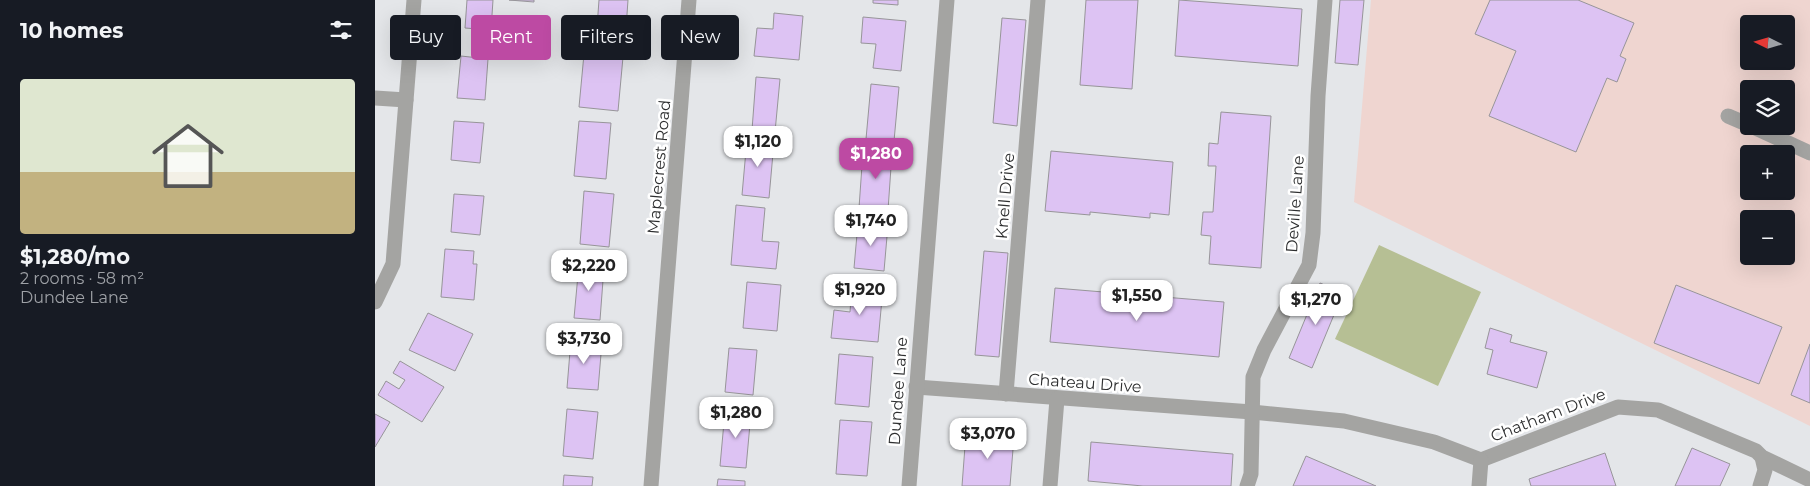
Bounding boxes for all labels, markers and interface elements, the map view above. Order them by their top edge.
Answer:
chip: Buy [390,15,461,60]
chip: Rent [471,15,551,60]
chip: Filters [561,15,651,60]
chip: New [661,15,739,60]
north arrow [1740,15,1795,70]
map controls [1740,15,1795,265]
icon: filters [327,16,355,44]
text: 10 homes [20,18,123,43]
button: layers [1740,80,1795,135]
street label: Maplecrest Road [644,99,674,235]
icon: home [143,111,233,201]
pin: $1,120 [717,126,799,168]
text: $1,120 [735,132,781,151]
pin: $1,280 [835,138,917,180]
text: $1,280 [850,144,902,163]
button: + [1740,145,1795,200]
street label: Knell Drive [992,152,1018,240]
street label: Deville Lane [1282,155,1308,253]
pin: $1,740 [830,204,912,247]
button: − [1740,210,1795,265]
text: $1,740 [845,211,897,230]
text: $1,280/mo [20,244,130,269]
pin: $2,220 [548,250,630,292]
text: $2,220 [562,256,616,275]
text: 2 rooms · 58 m² [20,269,144,288]
pin: $1,920 [819,274,901,316]
text: $1,920 [835,280,885,299]
pin: $1,550 [1096,280,1178,322]
pin: $1,270 [1275,284,1357,326]
text: $1,550 [1112,286,1162,305]
text: Dundee Lane [20,288,129,307]
text: $1,270 [1291,290,1341,309]
pin: $3,730 [543,322,625,365]
text: $3,730 [557,329,611,348]
street label: Dundee Lane [885,336,911,446]
street label: Chateau Drive [1028,370,1142,396]
street label: Chatham Drive [1488,384,1608,446]
pin: $1,280 [695,396,777,439]
text: $1,280 [710,403,762,422]
pin: $3,070 [947,418,1029,460]
text: $3,070 [961,424,1015,443]

